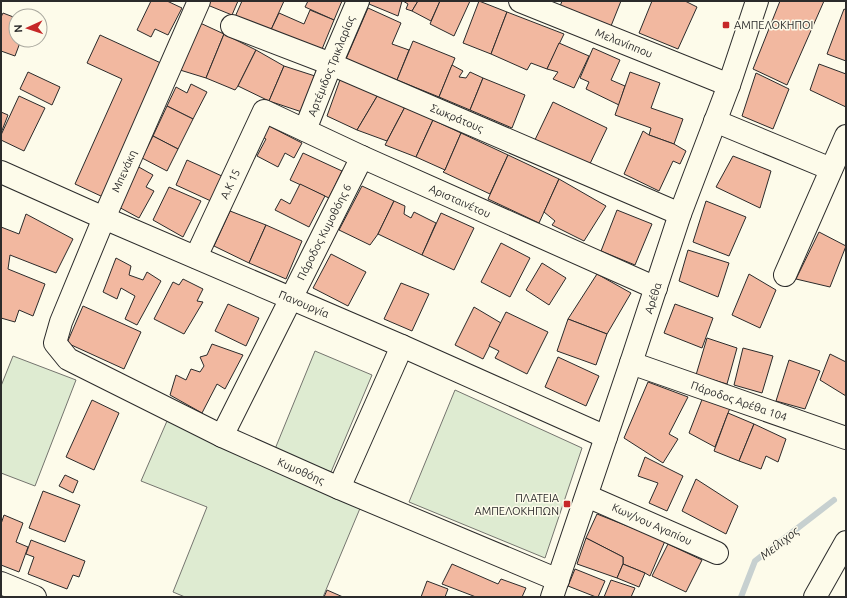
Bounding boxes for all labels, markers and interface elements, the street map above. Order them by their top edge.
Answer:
north arrow [8,8,48,48]
street label: Αρτέμιδος Τρικλαρίας [305,14,358,118]
place label: ΑΜΠΕΛΟΚΗΠΟΙ [734,19,813,31]
marker: ΑΜΠΕΛΟΚΗΠΟΙ [721,20,731,30]
text: N [12,24,24,33]
street label: Μελανίππου [594,26,654,60]
street label: Σωκράτους [428,101,485,135]
street label: Μπενάκη [109,148,139,194]
street label: Α.Κ 15 [218,167,242,201]
street label: Πάροδος Κυμοθόης 6 [295,182,354,282]
street label: Αρισταινέτου [427,182,493,220]
street label: Αρέθα [642,280,664,315]
street label: Πανουργία [277,288,331,320]
street label: Πάροδος Αρέθα 104 [689,379,789,424]
street label: Κυμοθόης [275,455,326,488]
place label: ΠΛΑΤΕΙΑ ΑΜΠΕΛΟΚΗΠΩΝ [475,492,560,517]
marker: ΠΛΑΤΕΙΑ ΑΜΠΕΛΟΚΗΠΩΝ [562,499,572,509]
street label: Κων/νου Αγαπίου [610,501,694,547]
water label: Μείλιχος [757,523,802,563]

